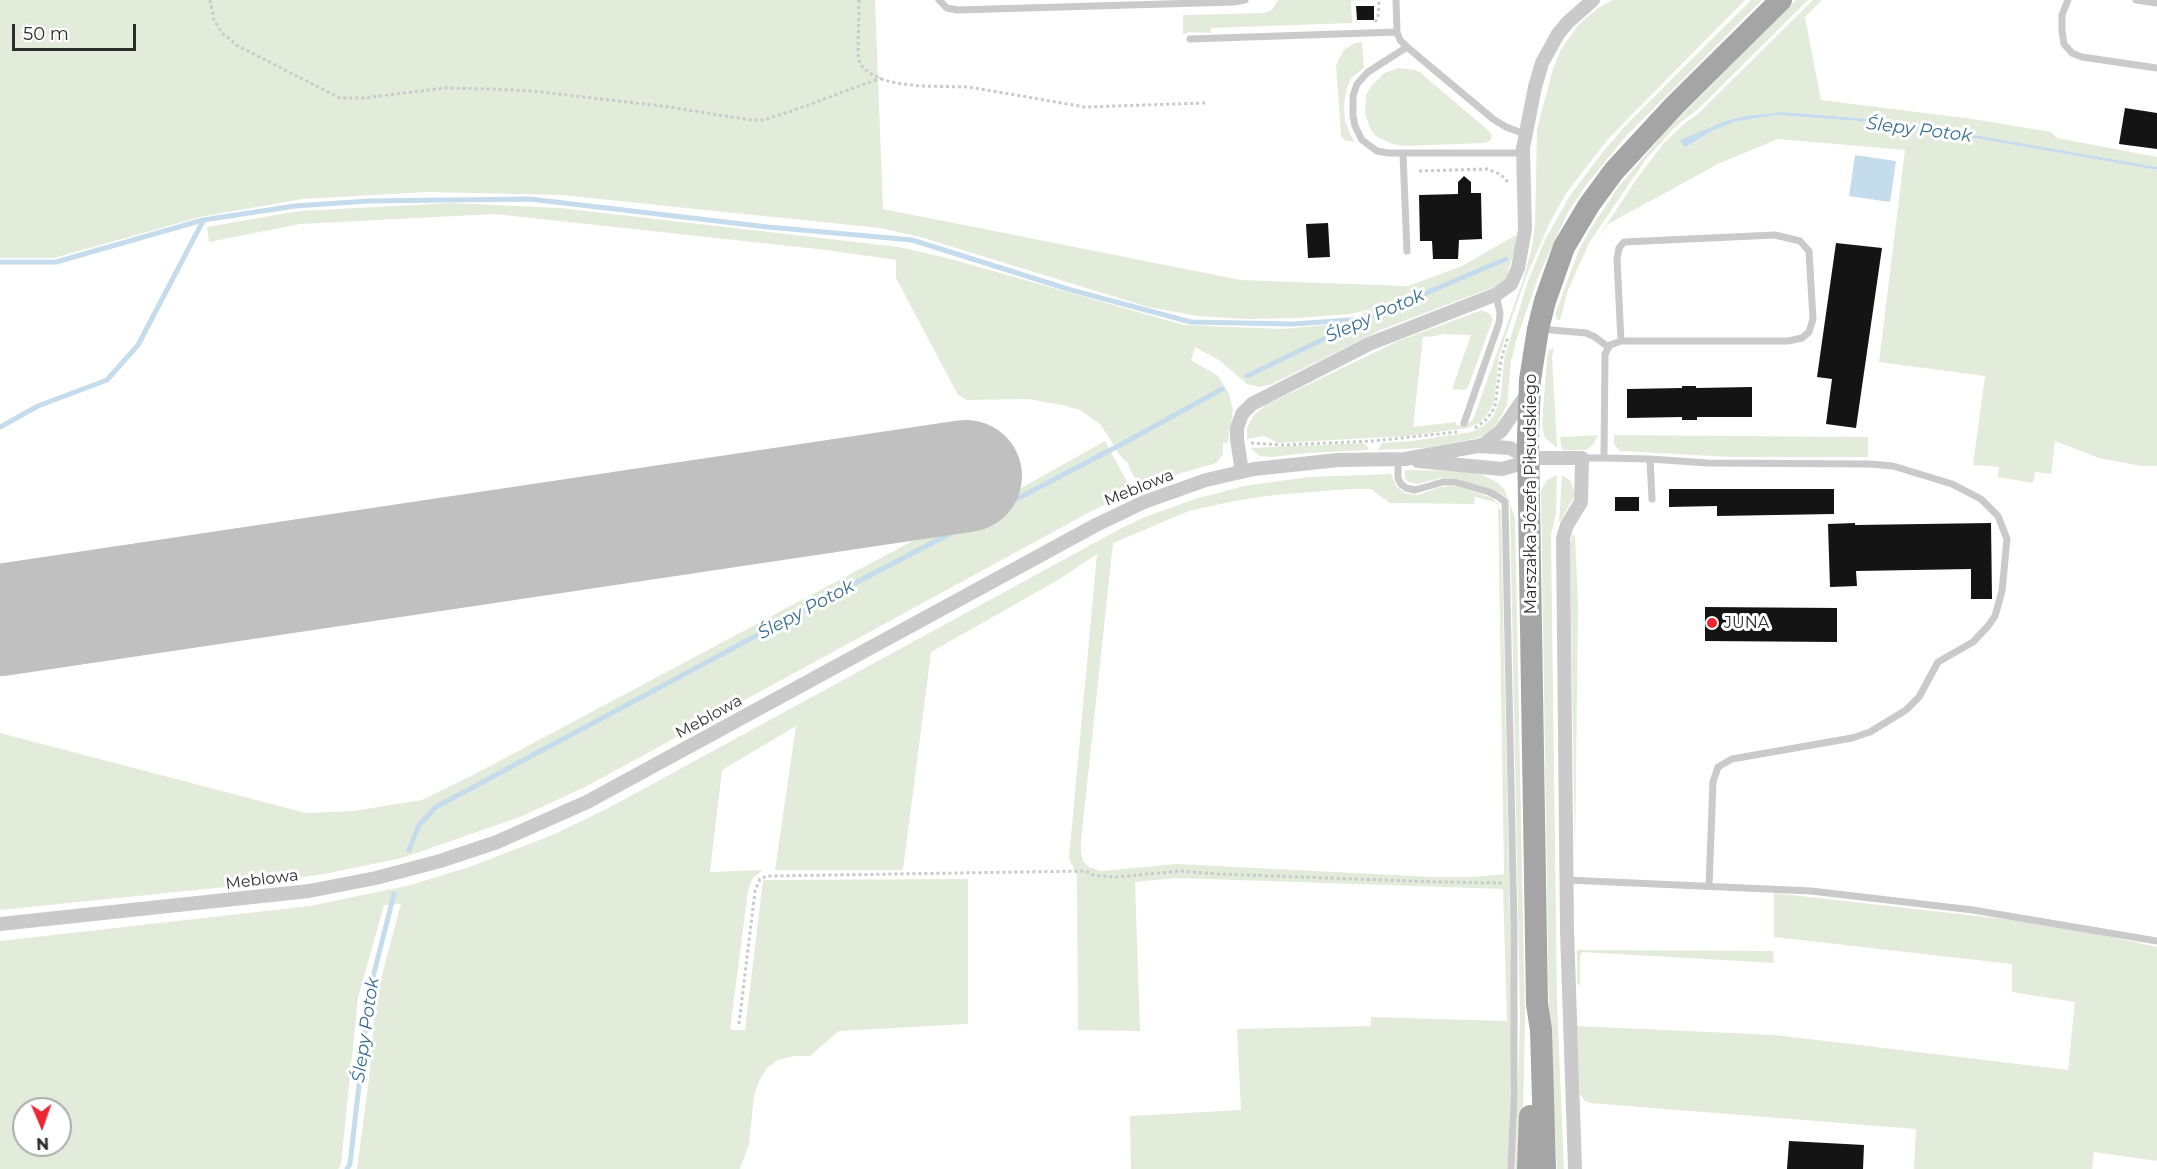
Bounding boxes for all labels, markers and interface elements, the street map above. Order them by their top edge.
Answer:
scale bar [15,12,140,50]
text: 50 m [23,23,69,45]
water label: Ślepy Potok [1865,113,1973,147]
water label: Ślepy Potok [1322,285,1428,347]
street label: Marszałka Józefa Piłsudskiego [1521,374,1541,614]
street label: Meblowa [1102,465,1176,511]
water label: Ślepy Potok [754,576,858,644]
place label: JUNA [1724,613,1769,633]
marker: JUNA [1705,616,1719,630]
street label: Meblowa [672,691,746,743]
street label: Meblowa [225,866,299,894]
water label: Ślepy Potok [348,976,384,1084]
north arrow [12,1097,72,1157]
text: N [36,1134,49,1153]

